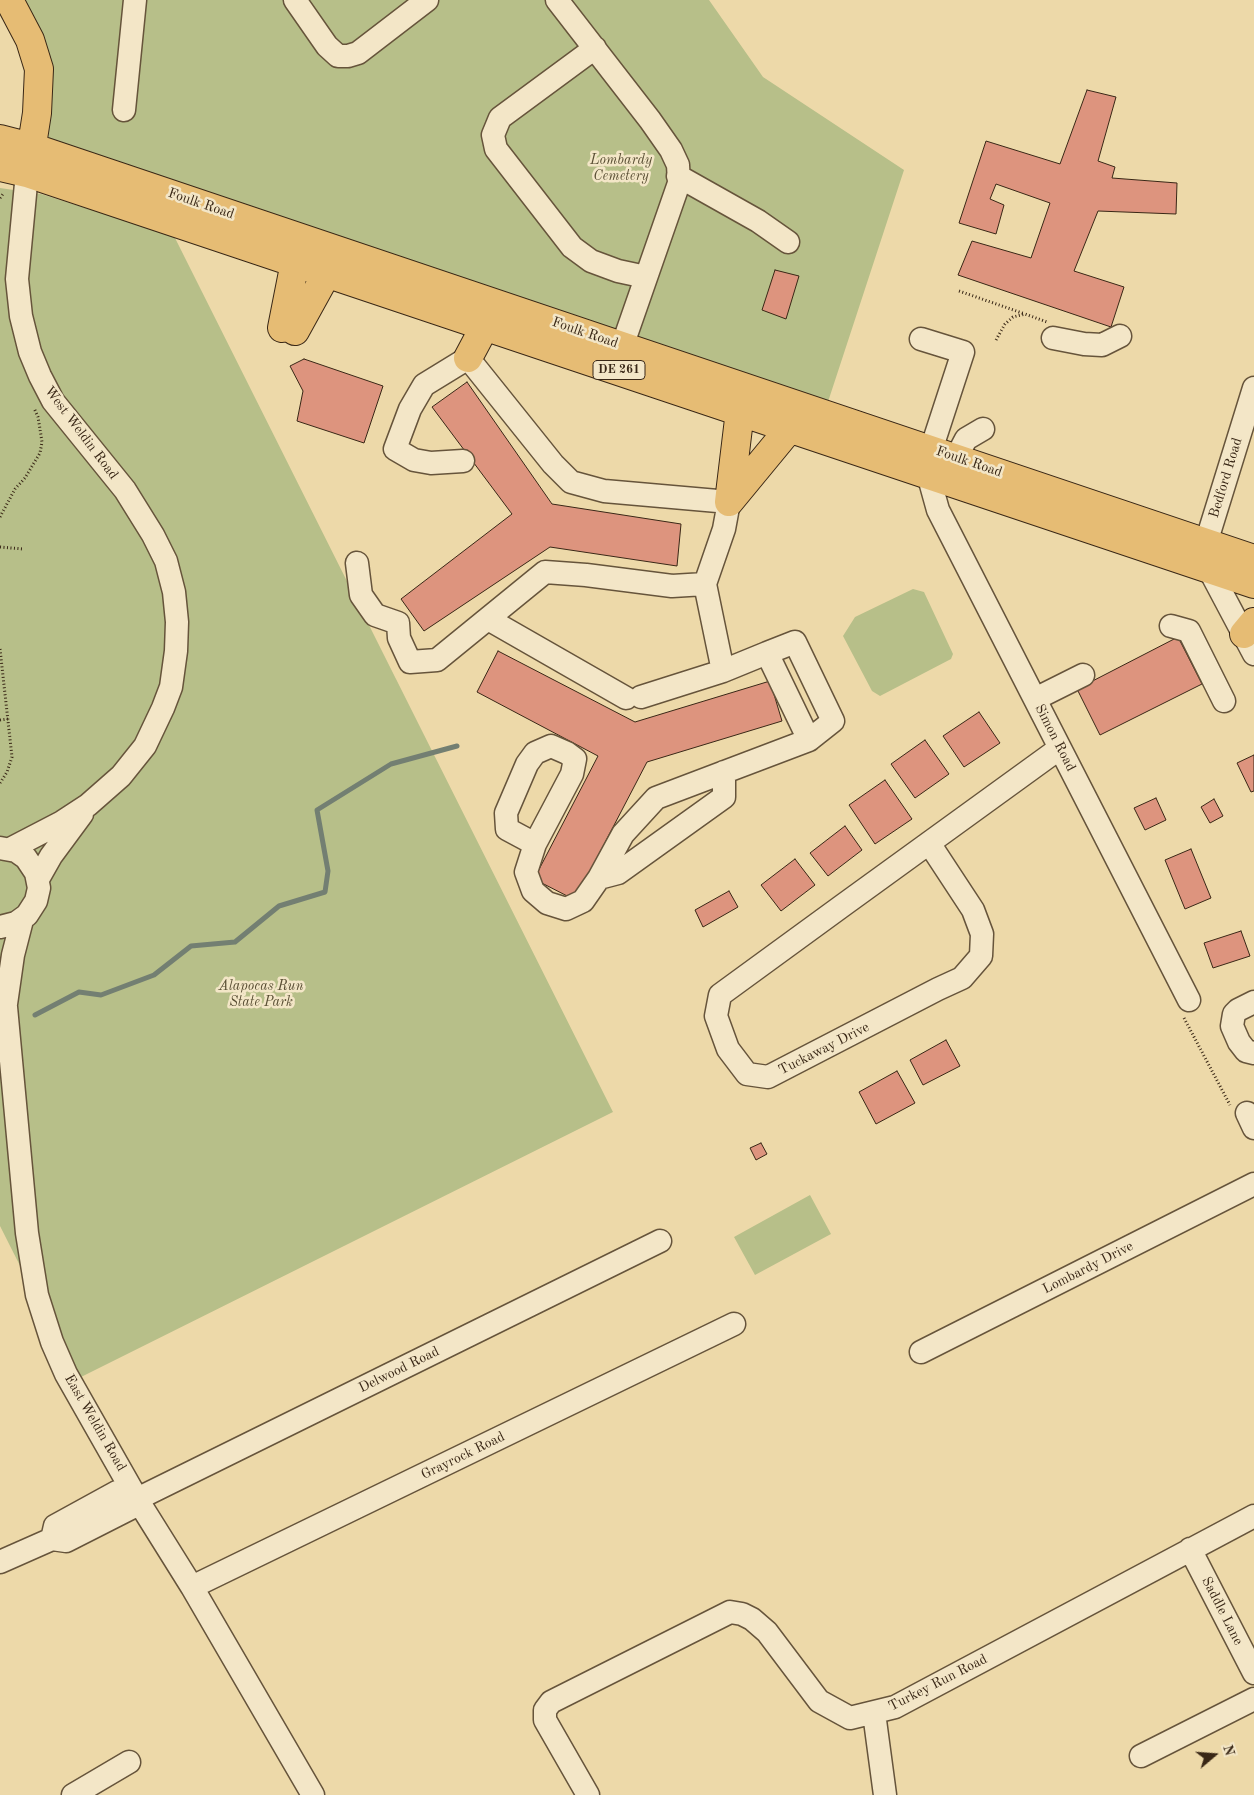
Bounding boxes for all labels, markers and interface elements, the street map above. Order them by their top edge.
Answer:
park label: Lombardy Cemetery [590,152,652,184]
street label: Foulk Road [166,185,236,223]
street label: Foulk Road [550,314,620,352]
road number: DE 261 [593,360,645,380]
street label: West Weldin Road [40,383,122,483]
street label: Bedford Road [1206,436,1246,520]
street label: Foulk Road [934,443,1004,481]
street label: Simon Road [1031,702,1079,774]
park label: Alapocas Run State Park [218,978,304,1010]
street label: Tuckaway Drive [776,1019,872,1079]
street label: Lombardy Drive [1040,1238,1136,1298]
street label: Delwood Road [356,1343,442,1397]
street label: East Weldin Road [60,1372,130,1474]
street label: Grayrock Road [418,1428,508,1484]
street label: Saddle Lane [1198,1574,1246,1648]
street label: Turkey Run Road [886,1651,990,1715]
north arrow [1189,1730,1239,1780]
text: N [1220,1743,1237,1758]

